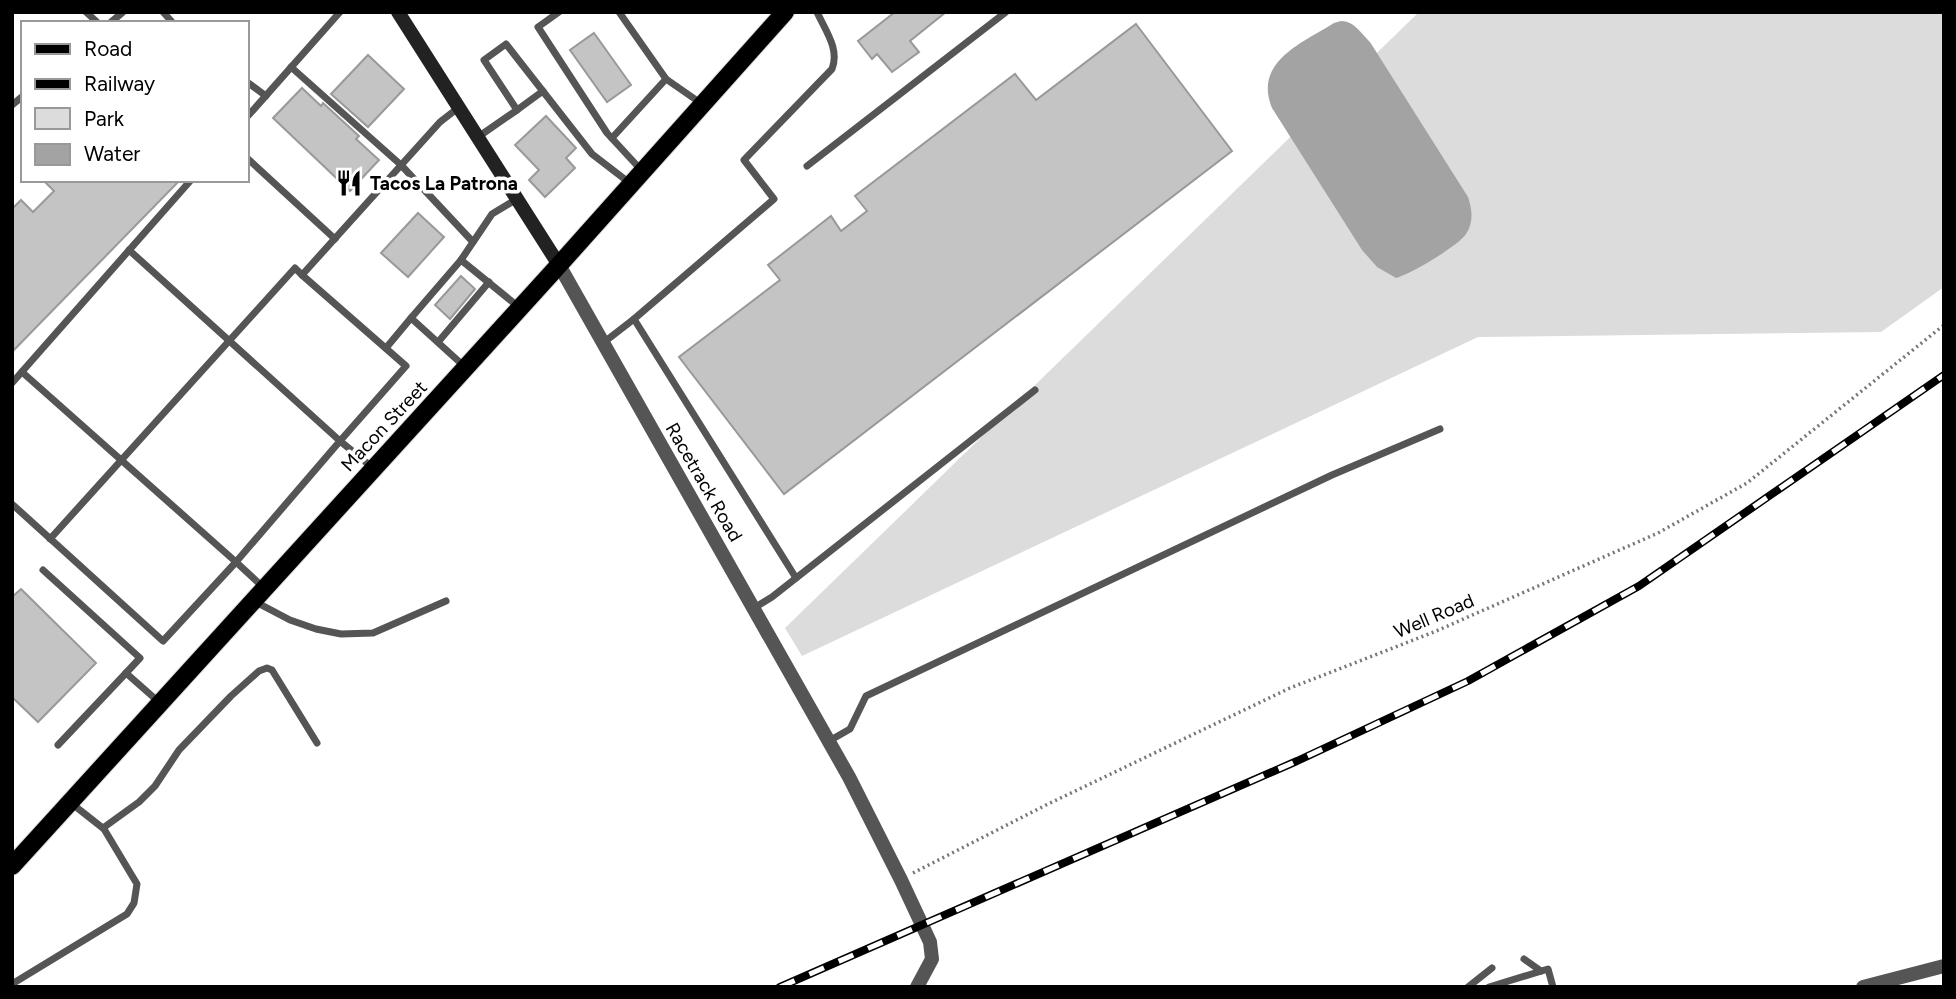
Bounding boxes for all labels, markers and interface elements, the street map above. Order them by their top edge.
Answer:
legend [21,21,248,182]
text: Road [84,36,132,61]
text: Railway [84,71,155,96]
text: Park [84,106,125,131]
text: Water [84,141,140,166]
restaurant icon: Tacos La Patrona [334,168,364,198]
place label: Tacos La Patrona [370,172,518,195]
street label: Macon Street [336,376,432,476]
street label: Racetrack Road [661,418,747,546]
street label: Well Road [1391,589,1477,643]

